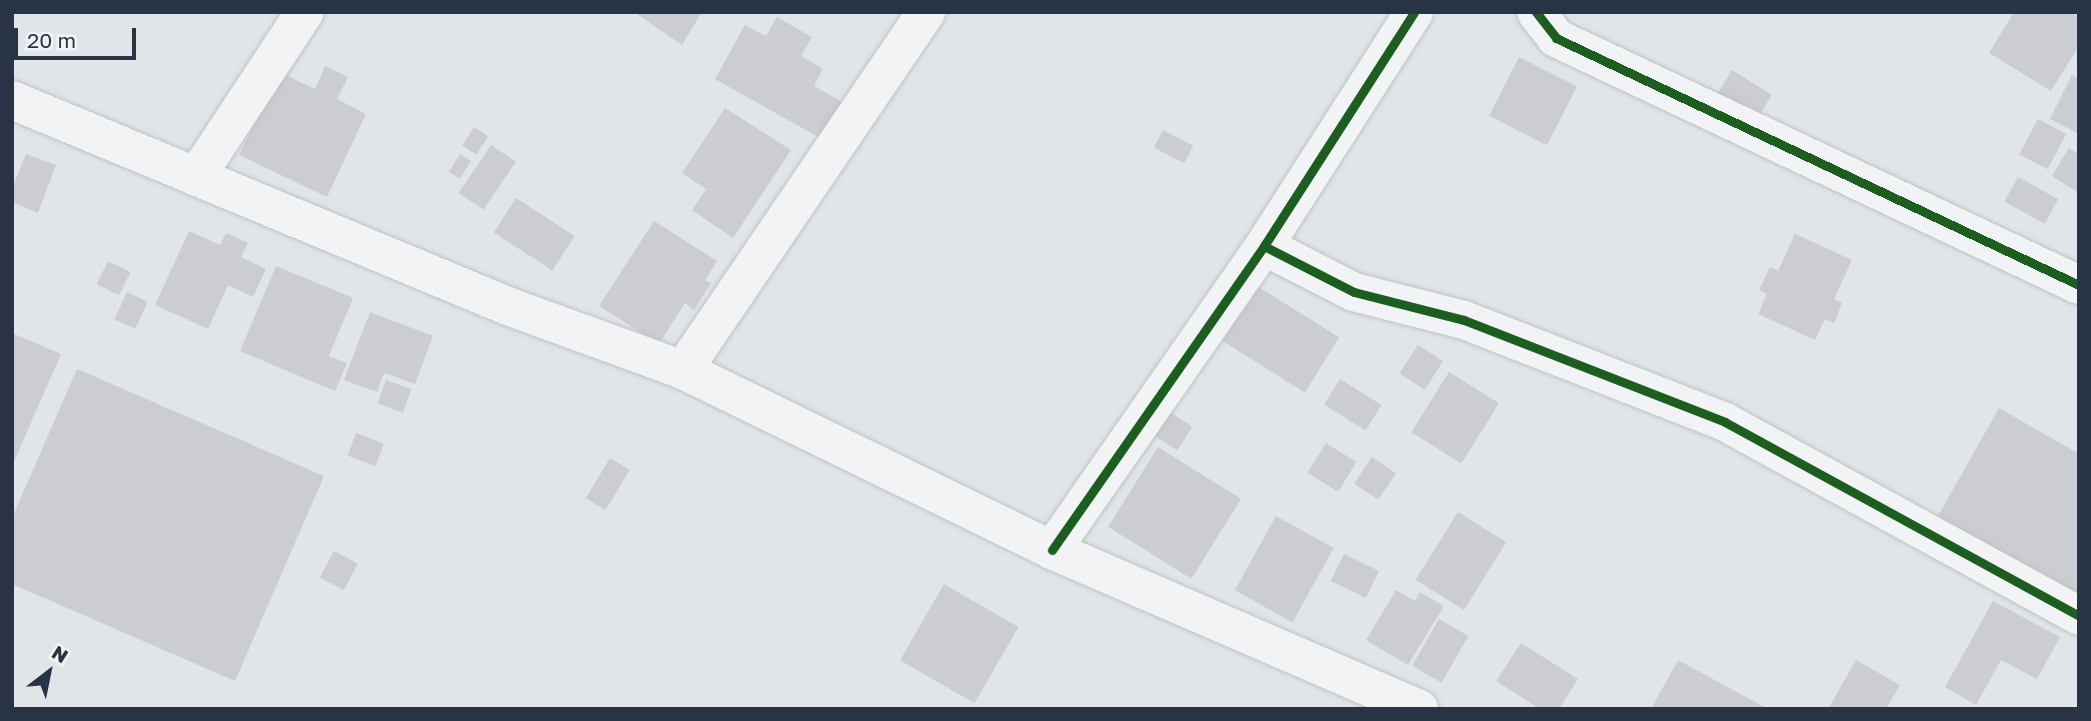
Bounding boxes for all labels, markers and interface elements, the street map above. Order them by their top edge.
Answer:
scale bar [18,14,140,58]
text: 20 m [27,27,76,53]
north arrow [14,637,84,707]
text: N [48,640,73,667]

